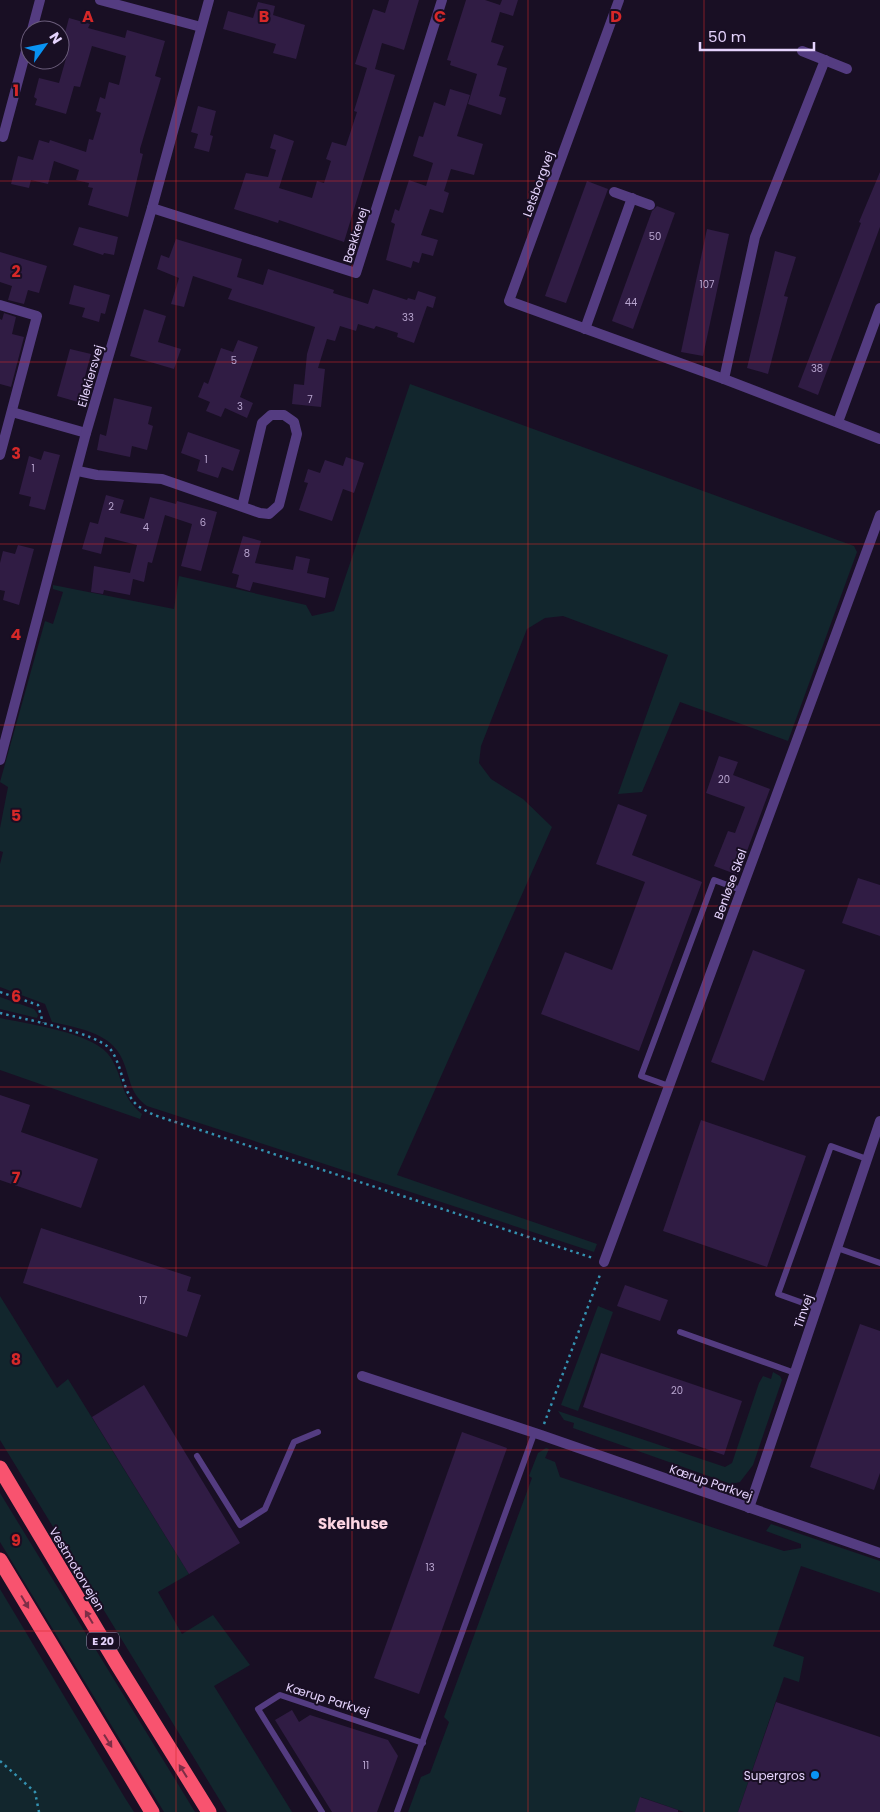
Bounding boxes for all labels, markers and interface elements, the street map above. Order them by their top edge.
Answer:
text: A [82,5,94,28]
text: B [259,5,269,28]
text: C [434,5,446,28]
text: D [610,5,622,28]
north arrow [20,20,70,70]
scale bar [700,20,814,52]
text: 50 m [708,26,746,47]
text: N [45,28,67,48]
text: 1 [13,79,19,102]
street label: Letsborgvej [518,149,558,219]
street label: Bækkevej [338,205,372,265]
house number: 50 [649,229,661,244]
text: 2 [11,260,21,283]
house number: 107 [700,277,715,292]
house number: 44 [625,295,637,310]
house number: 33 [402,310,414,325]
street label: Eilekiersvej [73,343,107,409]
house number: 5 [231,353,237,368]
house number: 38 [811,361,823,376]
house number: 7 [307,392,313,407]
house number: 3 [237,399,243,414]
text: 3 [11,442,21,465]
house number: 1 [204,452,208,467]
house number: 1 [31,461,35,476]
house number: 2 [108,499,114,514]
house number: 6 [200,515,206,530]
house number: 4 [143,520,149,535]
house number: 8 [244,546,250,561]
text: 4 [11,623,22,646]
house number: 20 [718,772,730,787]
text: 5 [11,804,21,827]
street label: Benløse Skel [709,846,751,922]
text: 6 [11,985,21,1008]
text: 7 [12,1166,21,1189]
street label: Tinvej [789,1292,817,1330]
house number: 17 [139,1293,148,1308]
text: 8 [11,1348,21,1371]
house number: 20 [671,1383,683,1398]
street label: Kærup Parkvej [667,1460,755,1504]
district label: Skelhuse [318,1513,388,1534]
street label: Vestmotorvejen [45,1524,109,1614]
text: 9 [11,1529,21,1552]
house number: 13 [425,1560,435,1575]
one-way arrow [20,1595,29,1608]
one-way arrow [84,1611,93,1624]
road number: E 20 [87,1632,119,1650]
street label: Kærup Parkvej [284,1678,372,1720]
one-way arrow [104,1735,113,1748]
house number: 11 [363,1758,369,1773]
one-way arrow [178,1764,188,1777]
place label: Supergros [744,1767,805,1784]
marker: Supergros [809,1769,821,1781]

